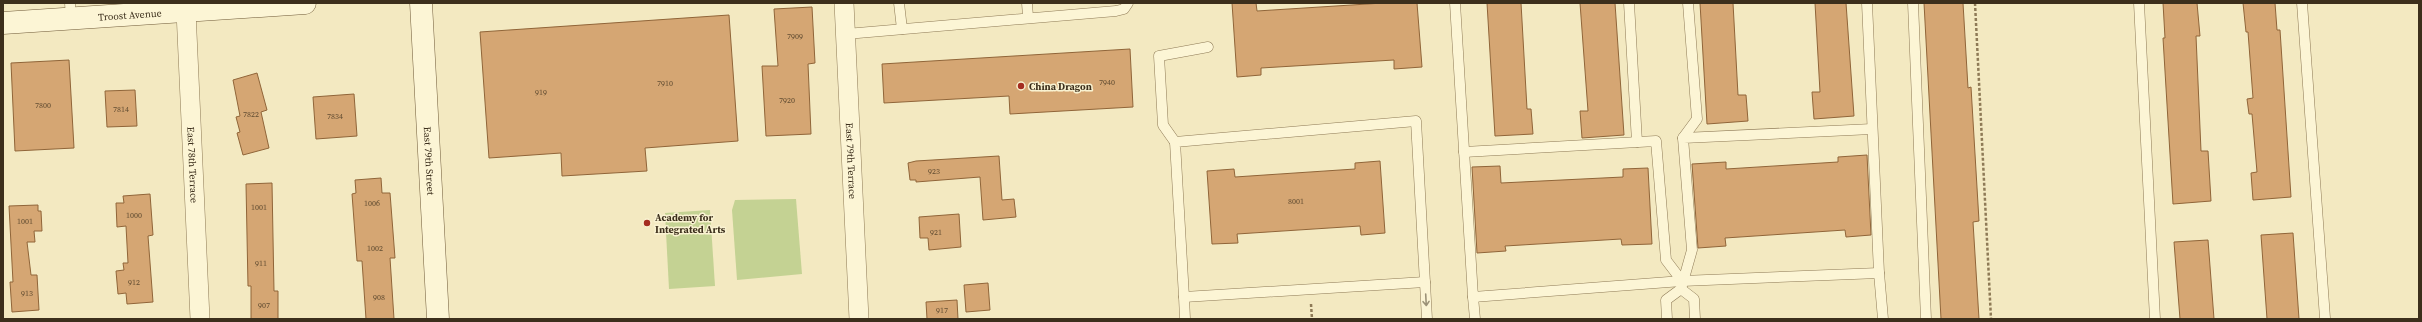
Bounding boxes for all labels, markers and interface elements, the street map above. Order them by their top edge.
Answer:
street label: Troost Avenue [98,6,162,23]
house number: 7909 [787,31,803,42]
house number: 7940 [1099,77,1115,88]
house number: 7910 [657,78,673,89]
place label: China Dragon [1029,80,1092,93]
marker: China Dragon [1016,81,1026,91]
house number: 919 [535,87,547,98]
house number: 7920 [779,95,795,106]
house number: 7800 [35,100,51,111]
house number: 7814 [113,104,129,115]
house number: 7822 [243,109,259,120]
house number: 7834 [327,111,343,122]
street label: East 79th Terrace [843,122,860,199]
street label: East 78th Terrace [185,126,201,203]
street label: East 79th Street [421,126,438,196]
house number: 923 [928,166,940,177]
house number: 8001 [1288,196,1304,207]
house number: 1006 [364,198,380,209]
house number: 1001 [251,202,267,213]
house number: 1000 [126,210,142,221]
place label: Academy for Integrated Arts [655,211,726,236]
house number: 1001 [17,216,33,227]
marker: Academy for Integrated Arts [642,218,652,228]
house number: 921 [930,227,942,238]
house number: 1002 [367,243,383,254]
house number: 911 [255,258,267,269]
house number: 912 [128,277,140,288]
house number: 913 [21,288,33,299]
house number: 908 [373,292,385,303]
one-way arrow [1422,294,1430,307]
house number: 907 [258,300,270,311]
house number: 917 [936,305,948,316]

